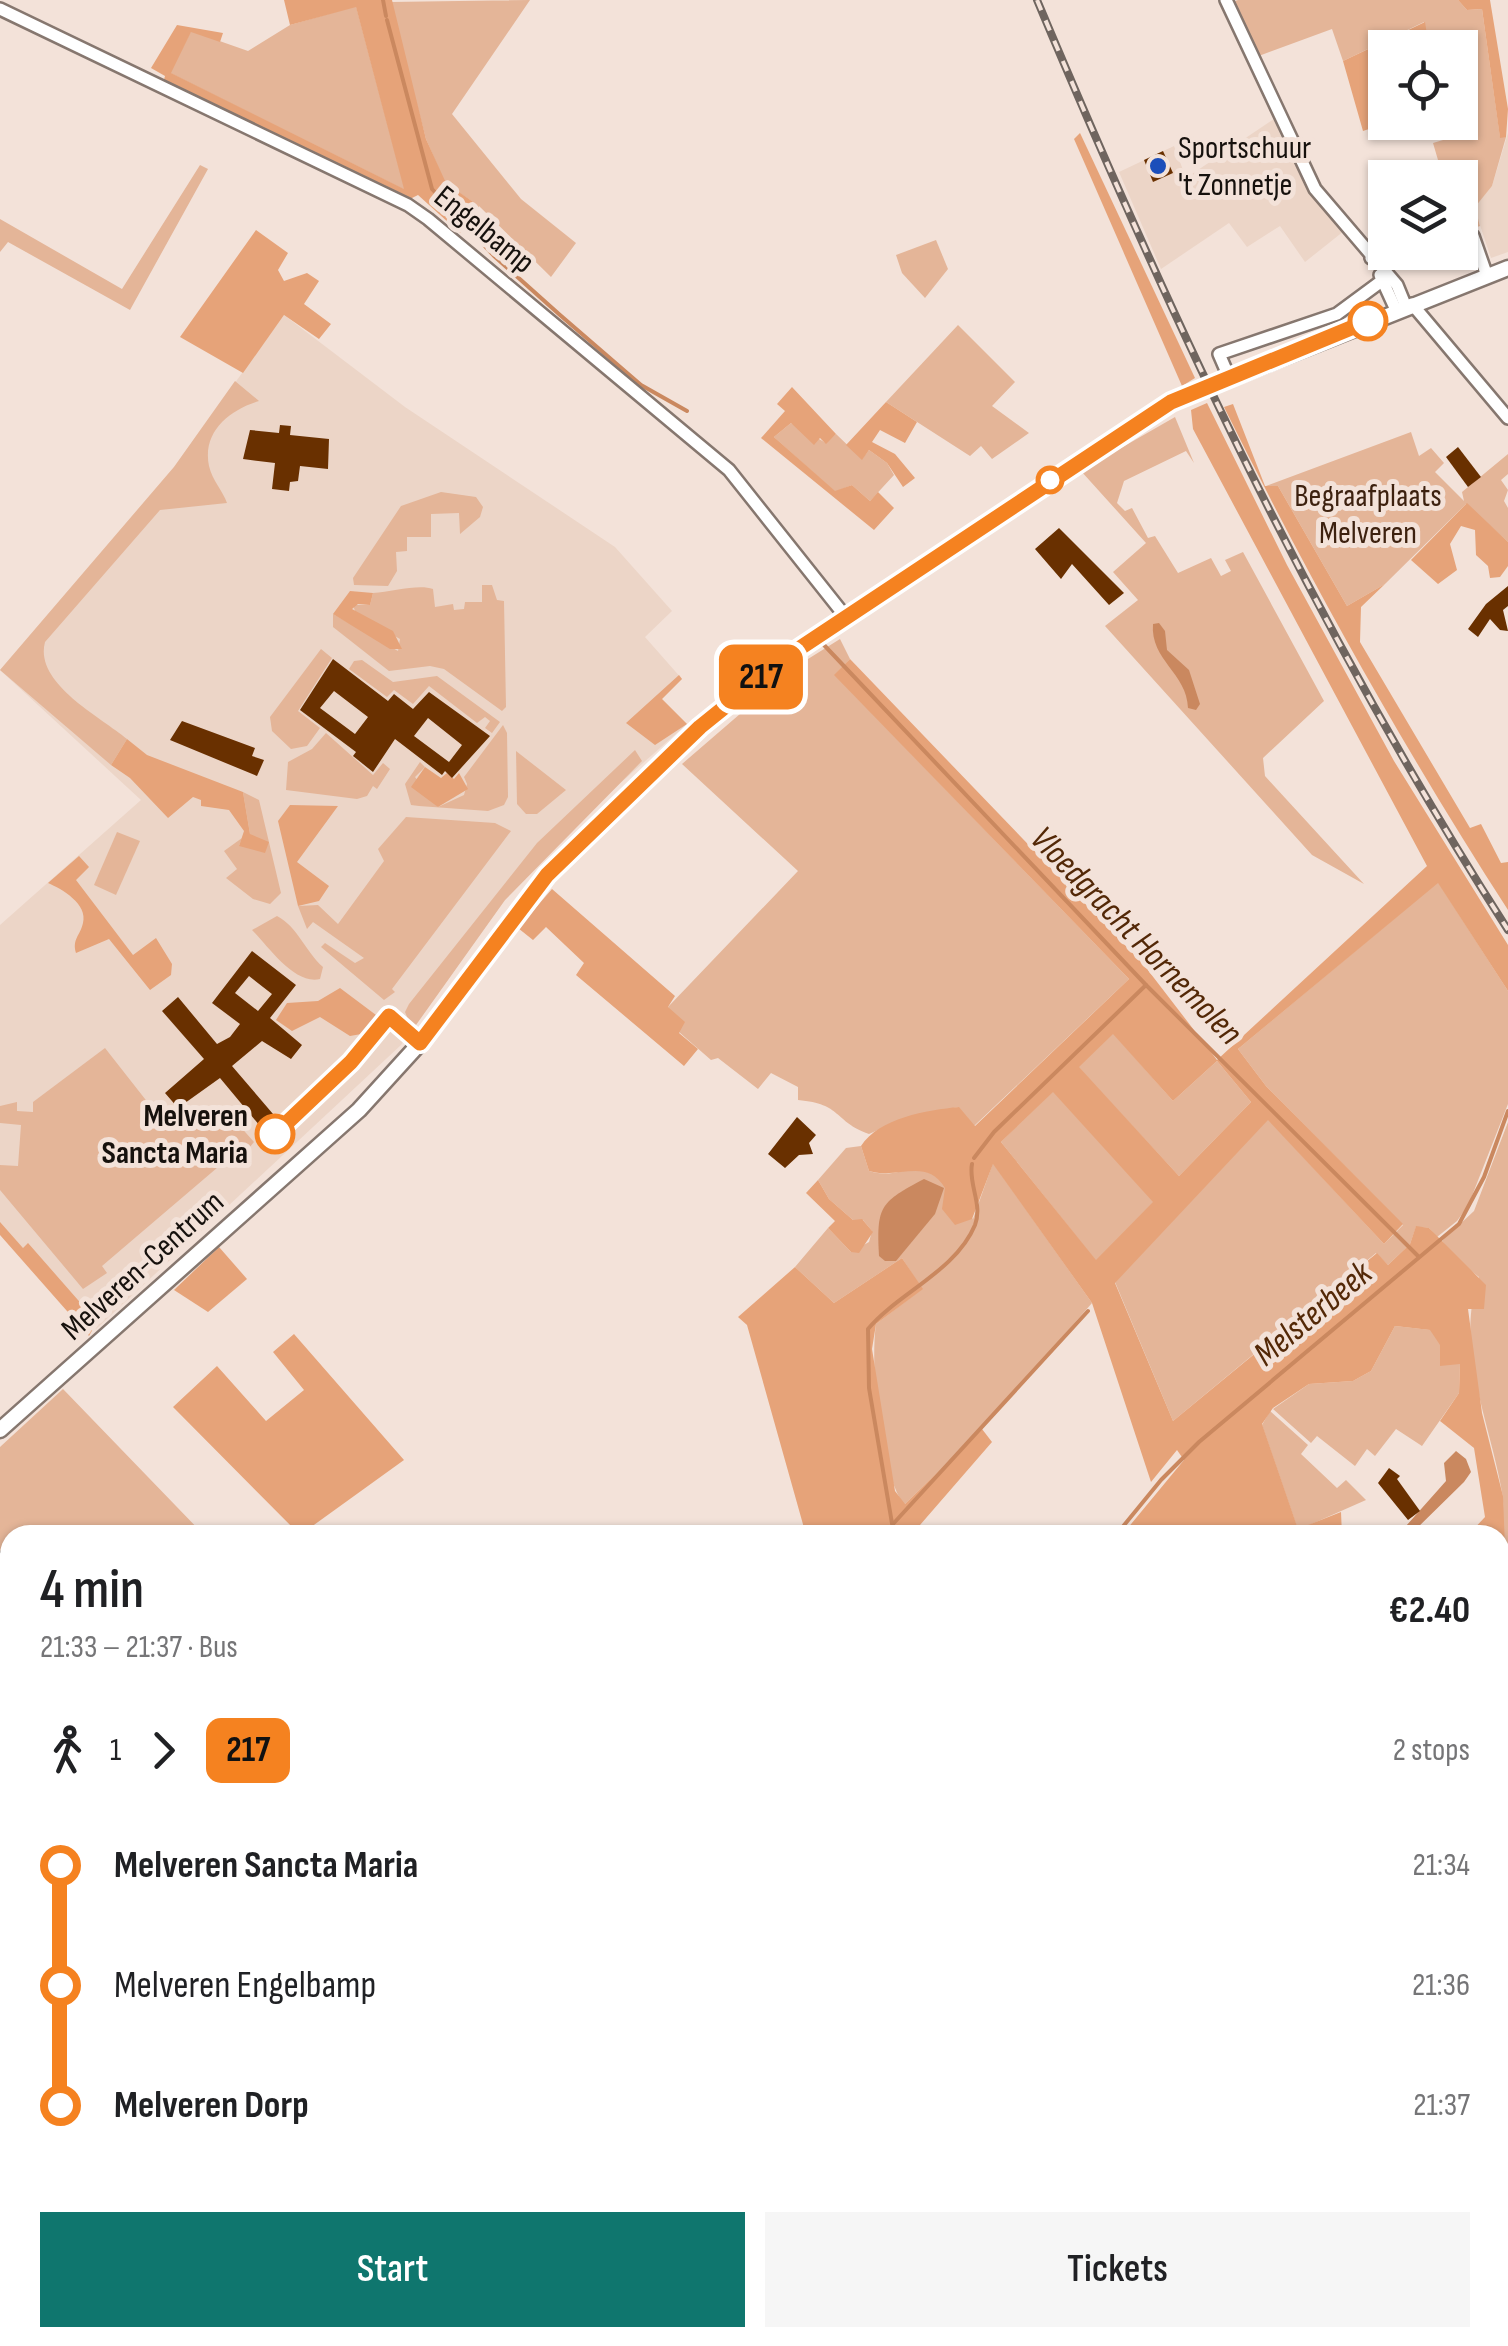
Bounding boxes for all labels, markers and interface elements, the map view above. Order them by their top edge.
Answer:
map controls [1368,30,1478,270]
button: locate [1368,30,1478,140]
place label: Sportschuur 't Zonnetje [1178,129,1311,205]
marker: Sportschuur 't Zonnetje [1147,155,1169,177]
button: layers [1368,160,1478,270]
street label: Engelbamp [426,178,542,282]
unlabelled marker [1349,302,1387,340]
unlabelled marker [1037,467,1063,493]
park label: Begraafplaats Melveren [1294,477,1442,553]
line badge: 217 [704,644,818,710]
text: 217 [739,656,783,699]
water label: Vloedgracht Hornemolen [1021,818,1251,1054]
place label: Melveren Sancta Maria [101,1097,248,1173]
marker: Melveren Sancta Maria [256,1115,294,1153]
street label: Melveren-Centrum [54,1183,232,1349]
water label: Melsterbeek [1245,1252,1382,1376]
text: 4 min [40,1557,144,1624]
text: €2.40 [1389,1588,1470,1633]
text: 21:33 – 21:37 · Bus [40,1628,238,1667]
icon: walk [40,1723,95,1778]
icon: forward [136,1723,191,1778]
text: 217 [226,1729,270,1772]
text: 1 [110,1731,121,1770]
text: 2 stops [1393,1731,1470,1770]
text: Melveren Sancta Maria [114,1843,418,1888]
text: 21:34 [1413,1846,1470,1885]
text: Melveren Engelbamp [114,1963,376,2008]
text: 21:36 [1412,1966,1470,2005]
text: Melveren Dorp [114,2083,309,2128]
text: 21:37 [1413,2086,1470,2125]
button: Start [40,2212,745,2327]
button: Tickets [765,2212,1470,2327]

